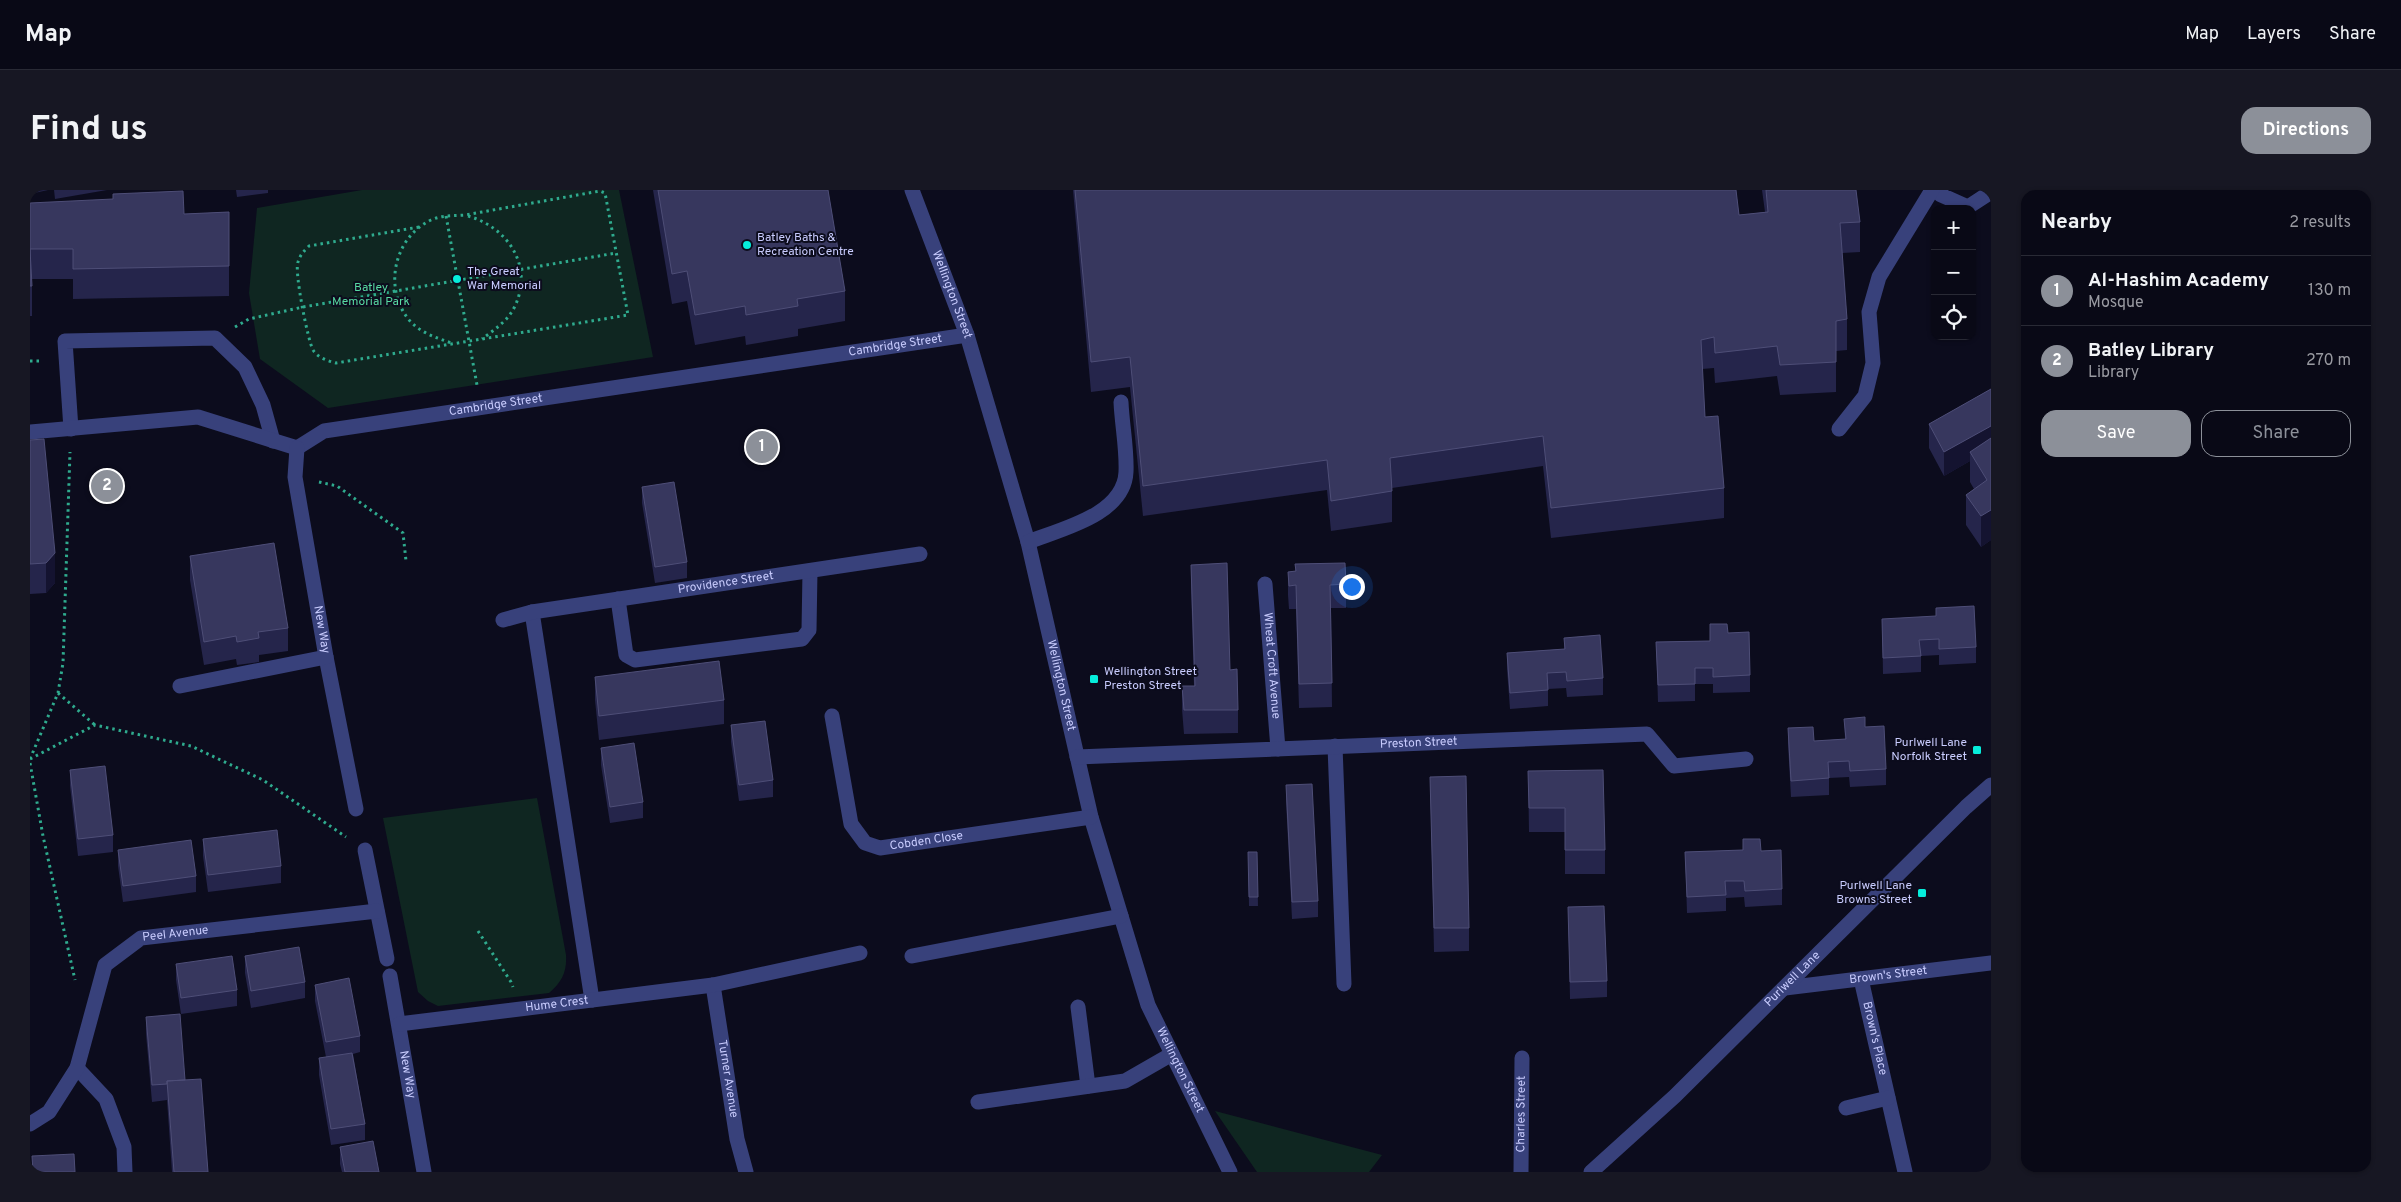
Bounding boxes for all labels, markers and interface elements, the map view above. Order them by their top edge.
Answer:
text: Map [25,20,72,50]
text: Map [2185,23,2219,46]
text: Layers [2247,23,2301,46]
text: Share [2329,23,2376,46]
button: Directions [2241,107,2371,154]
text: Find us [30,108,148,152]
map controls [1931,205,1976,340]
button: + [1931,205,1976,250]
text: Nearby [2041,209,2112,236]
text: 2 results [2289,213,2351,233]
place label: Batley Baths & Recreation Centre [757,230,854,260]
marker: Batley Baths & Recreation Centre [741,239,753,251]
street label: Wellington Street [928,248,976,341]
button: − [1931,250,1976,295]
place label: The Great War Memorial [467,264,541,294]
text: Al-Hashim Academy [2088,269,2269,293]
marker: The Great War Memorial [451,273,463,285]
park label: Batley Memorial Park [332,280,410,310]
text: 1 [2054,281,2060,301]
text: 130 m [2308,281,2351,301]
text: Mosque [2088,293,2144,313]
button: locate [1931,295,1976,340]
street label: Cambridge Street [847,331,943,361]
text: Batley Library [2088,339,2214,363]
text: 2 [2052,351,2062,371]
text: 270 m [2306,351,2351,371]
text: Library [2088,363,2139,383]
street label: Cambridge Street [448,390,544,420]
button: Save [2041,410,2191,457]
button: Share [2201,410,2351,457]
pin: 1 [746,428,778,466]
pin: 2 [91,467,123,505]
street label: Providence Street [677,568,775,598]
your location [1339,574,1365,600]
street label: New Way [309,604,333,655]
street label: Wheat Croft Avenue [1259,612,1284,720]
street label: Wellington Street [1043,638,1079,733]
place label: Wellington Street Preston Street [1104,664,1197,694]
marker: Wellington Street Preston Street [1088,673,1100,685]
street label: Preston Street [1380,734,1458,753]
place label: Purlwell Lane Norfolk Street [1891,735,1967,765]
marker: Purlwell Lane Norfolk Street [1971,744,1983,756]
street label: Cobden Close [889,828,964,854]
place label: Purlwell Lane Browns Street [1836,878,1912,908]
marker: Purlwell Lane Browns Street [1916,887,1928,899]
street label: Peel Avenue [141,922,209,946]
street label: Purlwell Lane [1761,948,1824,1011]
street label: Brown's Street [1848,963,1928,988]
street label: Hume Crest [524,993,589,1016]
street label: Brown's Place [1858,1000,1891,1077]
street label: Wellington Street [1152,1025,1208,1115]
street label: Turner Avenue [714,1039,742,1119]
street label: New Way [395,1049,419,1100]
street label: Charles Street [1513,1076,1530,1152]

